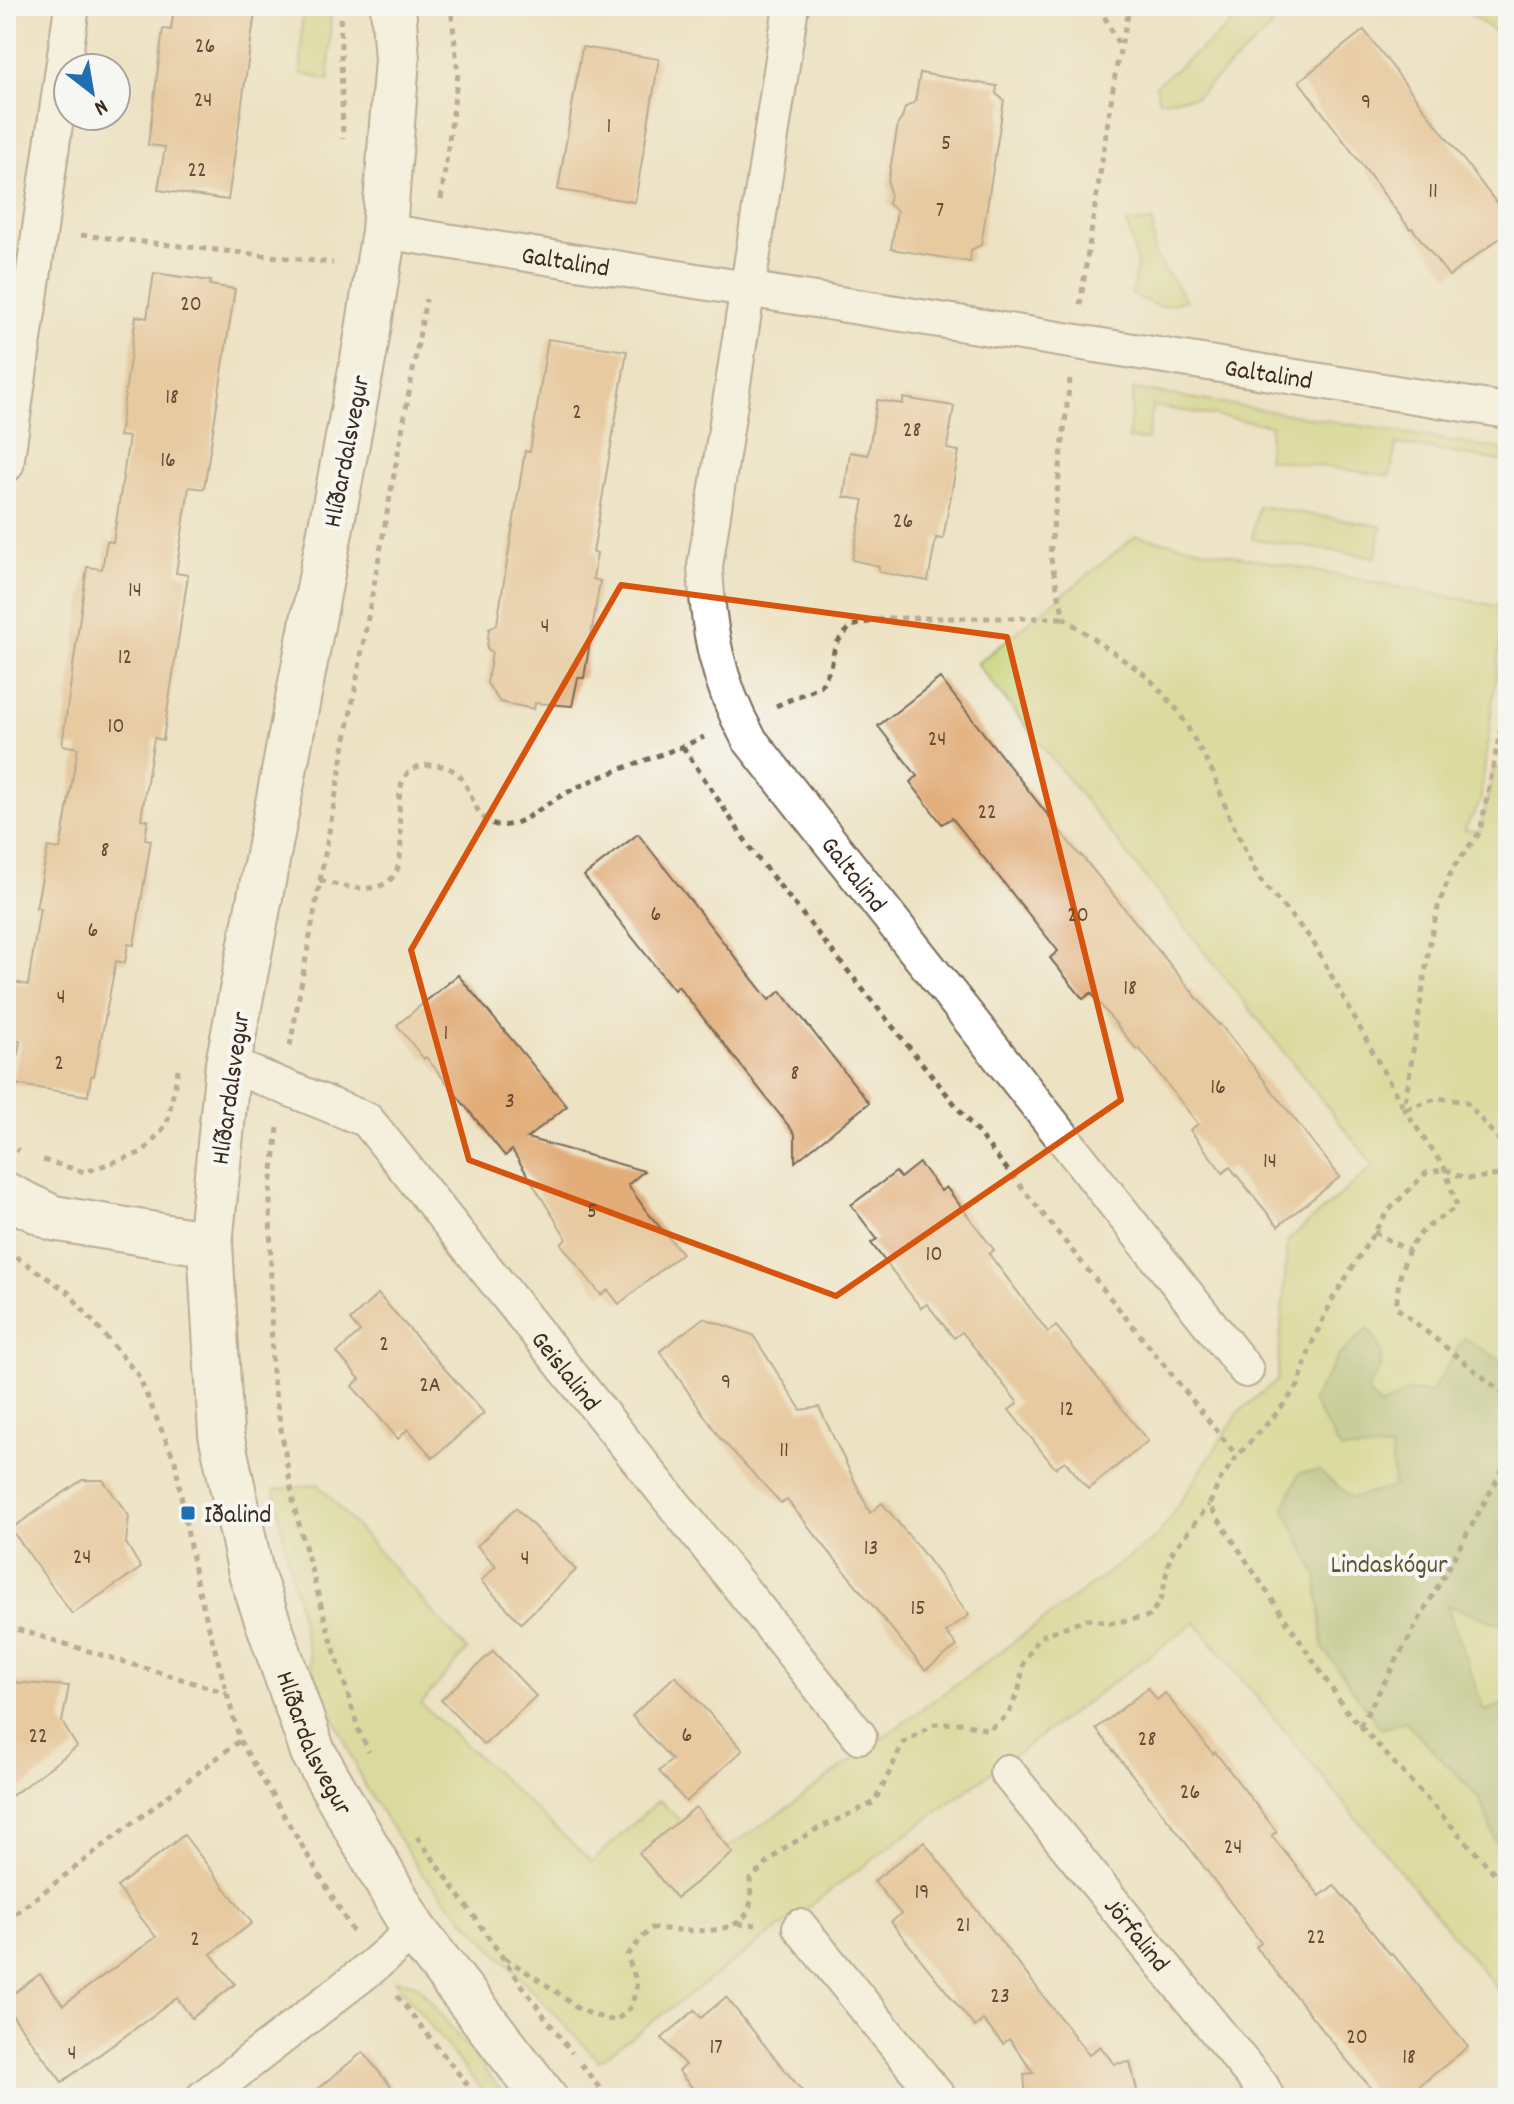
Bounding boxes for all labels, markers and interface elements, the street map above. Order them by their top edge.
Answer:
house number: 26 [195,32,215,63]
north arrow [52,52,132,132]
house number: 24 [194,86,212,117]
house number: 9 [1361,88,1371,119]
text: N [88,90,113,122]
house number: 1 [607,112,611,143]
house number: 5 [941,129,951,160]
house number: 22 [187,156,207,187]
house number: 11 [1428,177,1438,208]
house number: 7 [936,196,944,227]
street label: Galtalind [518,238,612,289]
house number: 20 [180,290,202,321]
street label: Galtalind [1222,351,1315,401]
street label: Hlíðardalsvegur [316,372,381,531]
house number: 18 [165,383,179,414]
house number: 2 [572,398,582,429]
house number: 28 [903,416,921,447]
house number: 16 [160,446,176,477]
house number: 26 [893,507,913,538]
house number: 14 [128,576,142,607]
house number: 4 [540,612,550,643]
house number: 12 [118,643,132,674]
house number: 10 [108,712,124,743]
house number: 24 [928,725,946,756]
house number: 22 [977,798,997,829]
street label: Galtalind [810,829,894,922]
house number: 8 [101,836,109,867]
house number: 6 [651,900,661,931]
house number: 20 [1067,901,1089,932]
house number: 6 [88,916,98,947]
house number: 18 [1123,974,1137,1005]
house number: 4 [56,983,66,1014]
street label: Hlíðardalsvegur [203,1009,262,1167]
house number: 1 [444,1019,448,1050]
house number: 2 [54,1049,64,1080]
house number: 8 [791,1059,799,1090]
house number: 16 [1210,1073,1226,1104]
house number: 3 [505,1087,515,1118]
house number: 14 [1263,1147,1277,1178]
house number: 5 [587,1197,597,1228]
house number: 10 [926,1240,942,1271]
street label: Geislalind [520,1324,608,1421]
house number: 2 [379,1330,389,1361]
house number: 9 [721,1368,731,1399]
house number: 2A [419,1371,441,1402]
house number: 12 [1060,1395,1074,1426]
house number: 11 [779,1436,789,1467]
place label: Iðalind [204,1498,271,1535]
marker: Iðalind [179,1504,197,1522]
house number: 13 [864,1534,878,1565]
house number: 24 [73,1543,91,1574]
house number: 4 [520,1544,530,1575]
park label: Lindaskógur [1330,1548,1448,1585]
house number: 15 [910,1594,926,1625]
street label: Hlíðardalsvegur [264,1667,360,1823]
house number: 6 [682,1721,692,1752]
house number: 22 [28,1722,48,1753]
house number: 28 [1138,1725,1156,1756]
house number: 26 [1180,1778,1200,1809]
house number: 24 [1224,1833,1242,1864]
house number: 19 [915,1878,929,1909]
street label: Jörfalind [1093,1890,1177,1981]
house number: 21 [956,1911,970,1942]
house number: 22 [1306,1923,1326,1954]
house number: 2 [190,1925,200,1956]
house number: 23 [990,1982,1010,2013]
house number: 20 [1346,2023,1368,2054]
house number: 17 [709,2033,723,2064]
house number: 4 [67,2039,77,2070]
house number: 18 [1402,2043,1416,2074]

